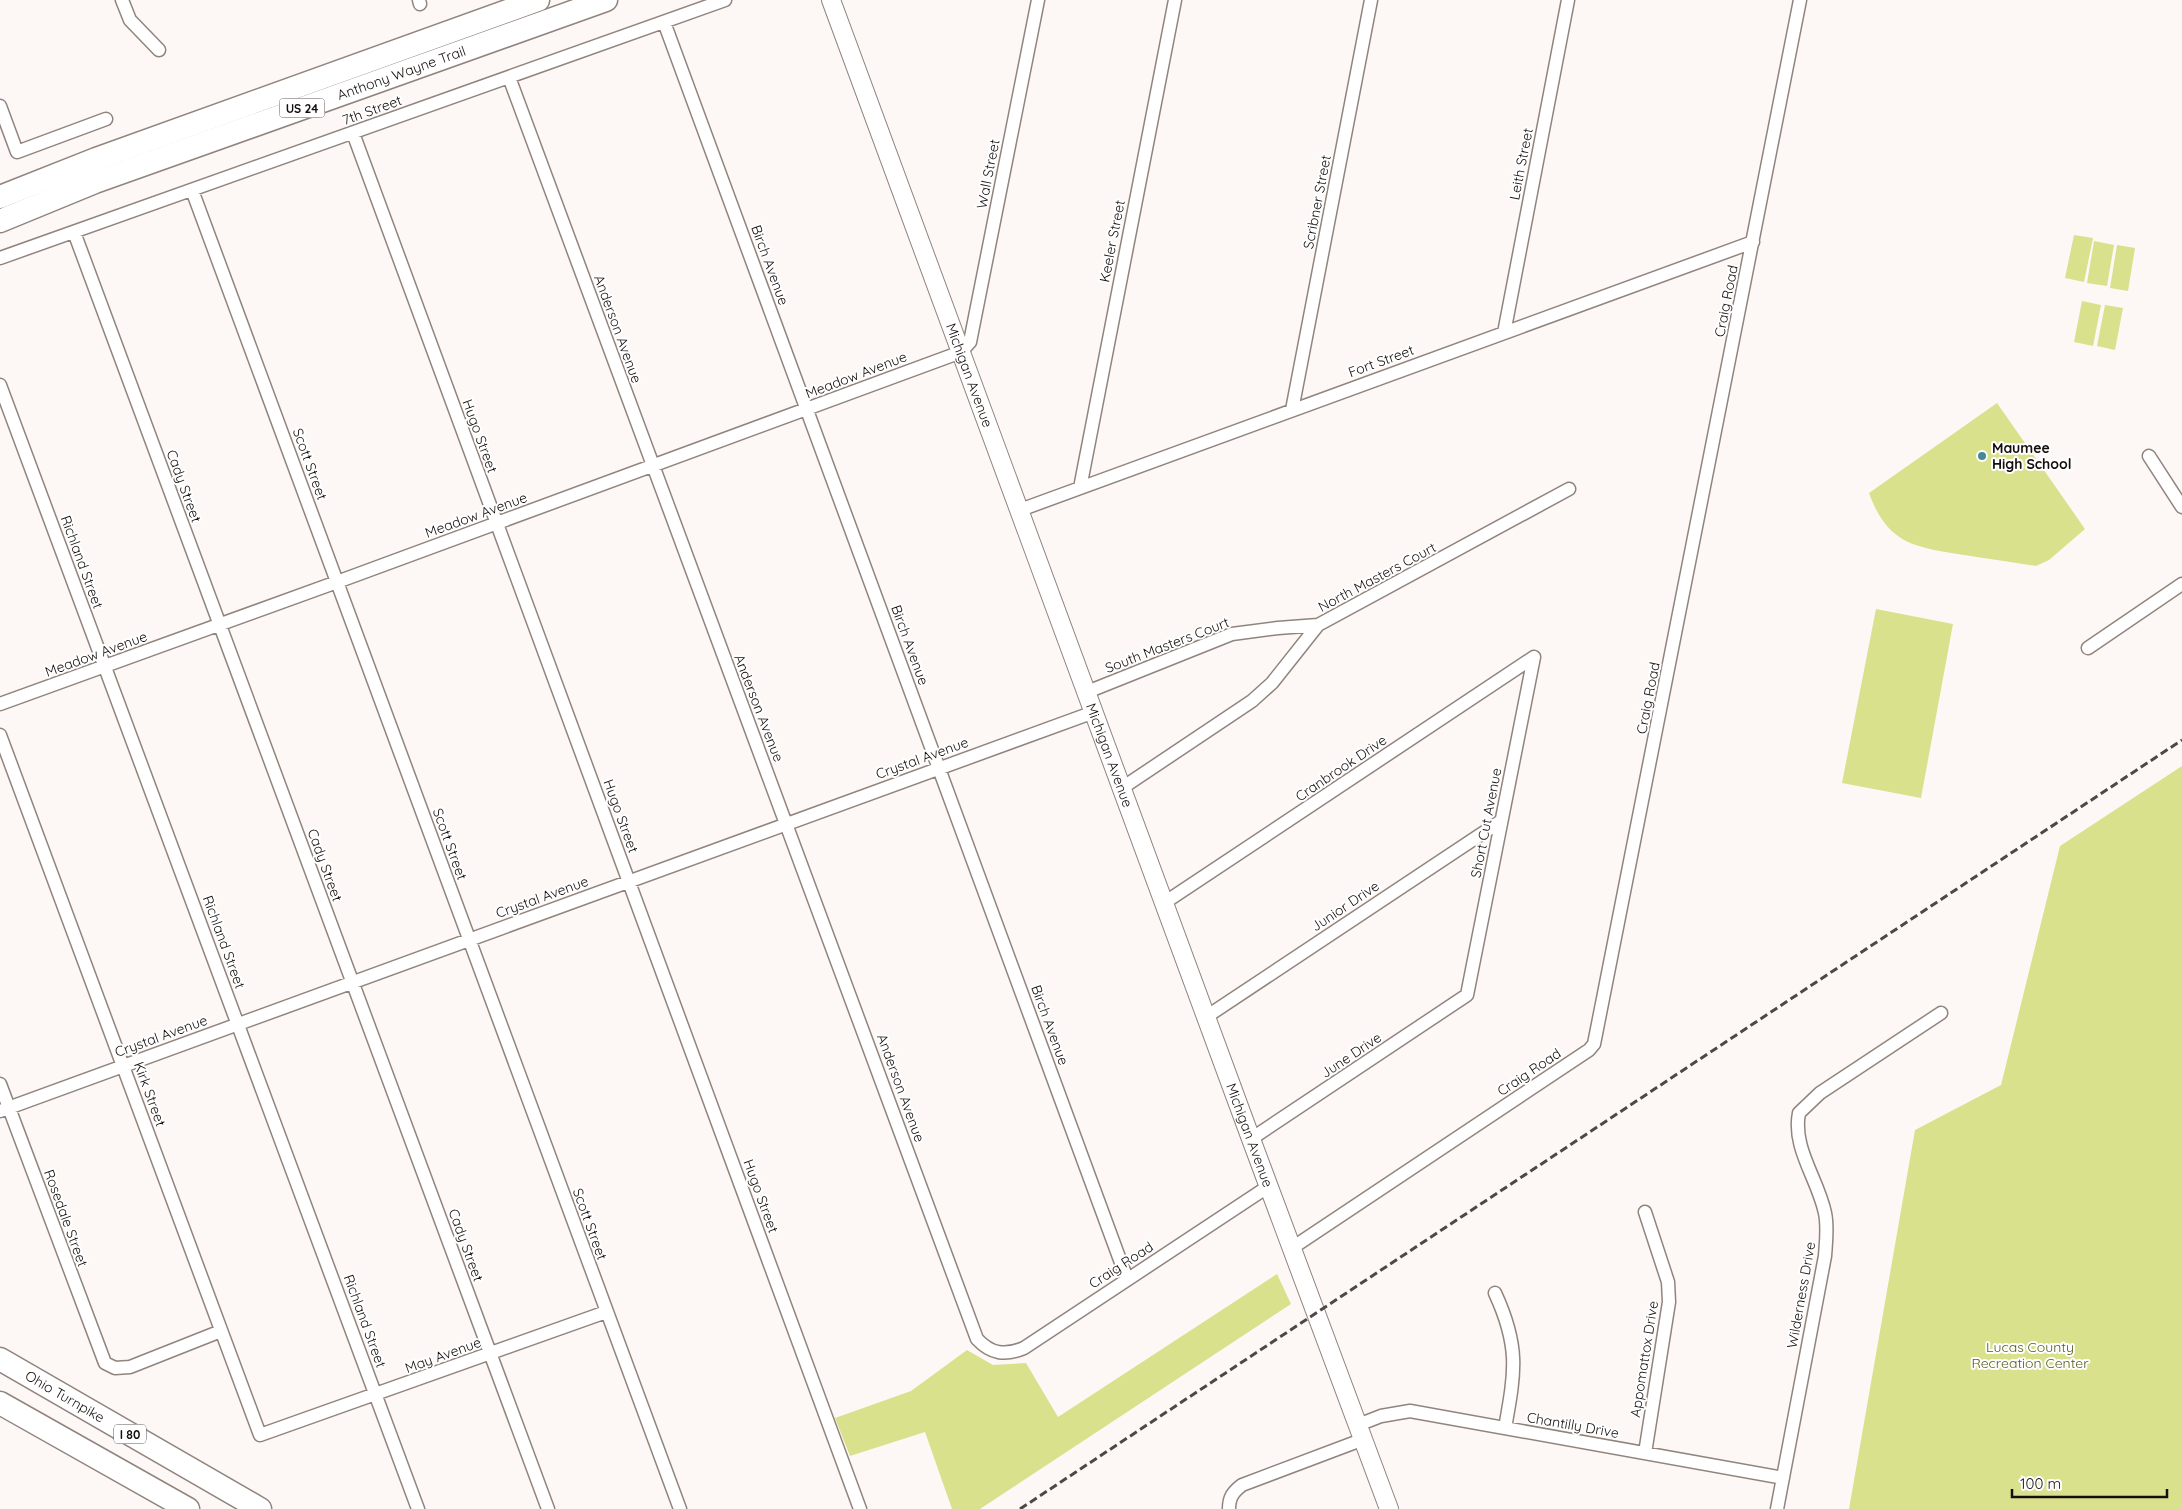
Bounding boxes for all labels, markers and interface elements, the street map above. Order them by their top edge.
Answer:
street label: Anthony Wayne Trail [335,42,468,104]
street label: 7th Street [340,91,404,129]
road number: US 24 [280,99,324,118]
street label: Leith Street [1505,126,1537,202]
street label: Wall Street [972,137,1004,210]
street label: Scribner Street [1299,153,1335,251]
street label: Keeler Street [1095,198,1129,284]
street label: Birch Avenue [747,222,793,308]
street label: Craig Road [1710,263,1742,339]
street label: Anderson Avenue [590,272,646,386]
street label: Michigan Avenue [942,321,997,430]
street label: Fort Street [1346,341,1416,381]
street label: Meadow Avenue [803,347,909,403]
street label: Hugo Street [458,397,502,475]
street label: Scott Street [289,426,331,503]
place label: Maumee High School [1992,439,2072,473]
street label: Cady Street [163,447,206,525]
marker: Maumee High School [1976,450,1988,462]
street label: Meadow Avenue [423,488,530,542]
street label: Richland Street [57,513,107,611]
street label: North Masters Court [1315,538,1439,616]
street label: Birch Avenue [887,602,933,688]
street label: South Masters Court [1102,613,1232,677]
street label: Meadow Avenue [43,627,150,681]
street label: Anderson Avenue [730,652,788,764]
street label: Craig Road [1632,660,1664,736]
street label: Michigan Avenue [1082,701,1137,810]
street label: Cranbrook Drive [1292,731,1390,805]
street label: Crystal Avenue [873,733,971,783]
street label: Short Cut Avenue [1466,766,1506,880]
street label: Hugo Street [599,777,643,855]
street label: Scott Street [429,806,471,883]
street label: Cady Street [304,826,347,904]
street label: Crystal Avenue [493,872,591,922]
street label: Junior Drive [1307,877,1383,935]
street label: Richland Street [199,893,249,991]
street label: Birch Avenue [1027,982,1073,1068]
street label: Crystal Avenue [112,1011,210,1061]
street label: June Drive [1317,1028,1385,1082]
street label: Anderson Avenue [873,1031,929,1145]
street label: Craig Road [1494,1044,1564,1100]
street label: Kirk Street [130,1059,170,1129]
street label: Michigan Avenue [1222,1081,1277,1190]
street label: Hugo Street [739,1157,783,1235]
street label: Rosedale Street [40,1167,92,1269]
street label: Scott Street [569,1186,611,1263]
street label: Cady Street [445,1206,488,1284]
street label: Craig Road [1085,1238,1157,1292]
street label: Wilderness Drive [1783,1240,1819,1350]
street label: Richland Street [340,1272,390,1370]
street label: Appomattox Drive [1626,1299,1662,1419]
street label: May Avenue [402,1333,484,1377]
park label: Lucas County Recreation Center [1971,1338,2089,1372]
street label: Ohio Turnpike [22,1366,108,1427]
street label: Chantilly Drive [1526,1408,1620,1442]
road number: I 80 [114,1425,146,1444]
scale bar [2012,1466,2167,1498]
text: 100 m [2020,1474,2061,1493]

